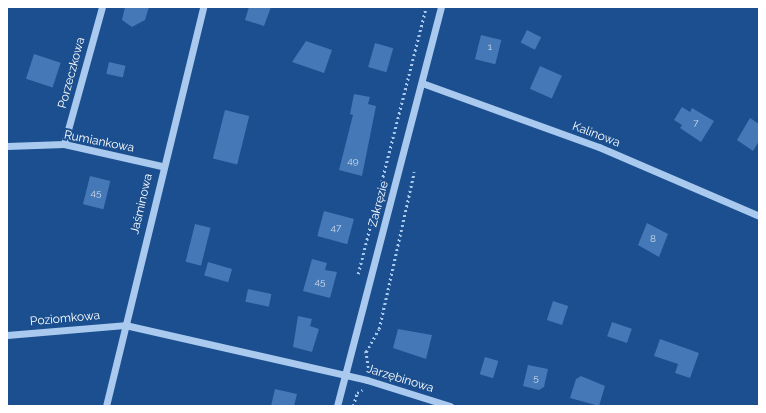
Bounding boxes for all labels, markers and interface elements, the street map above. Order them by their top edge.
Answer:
street label: Porzeczkowa [56,36,88,110]
house number: 1 [488,41,492,53]
house number: 7 [693,117,699,129]
street label: Kalinowa [570,119,622,151]
street label: Rumiankowa [63,128,135,156]
house number: 49 [347,155,359,167]
street label: Jaśminowa [128,172,156,236]
street label: Zakręzie [366,179,392,229]
house number: 45 [91,187,101,199]
house number: 47 [331,222,341,234]
house number: 8 [650,233,656,245]
house number: 45 [315,276,325,288]
street label: Poziomkowa [29,309,101,329]
street label: Jarzębinowa [365,362,435,396]
house number: 5 [533,372,539,384]

